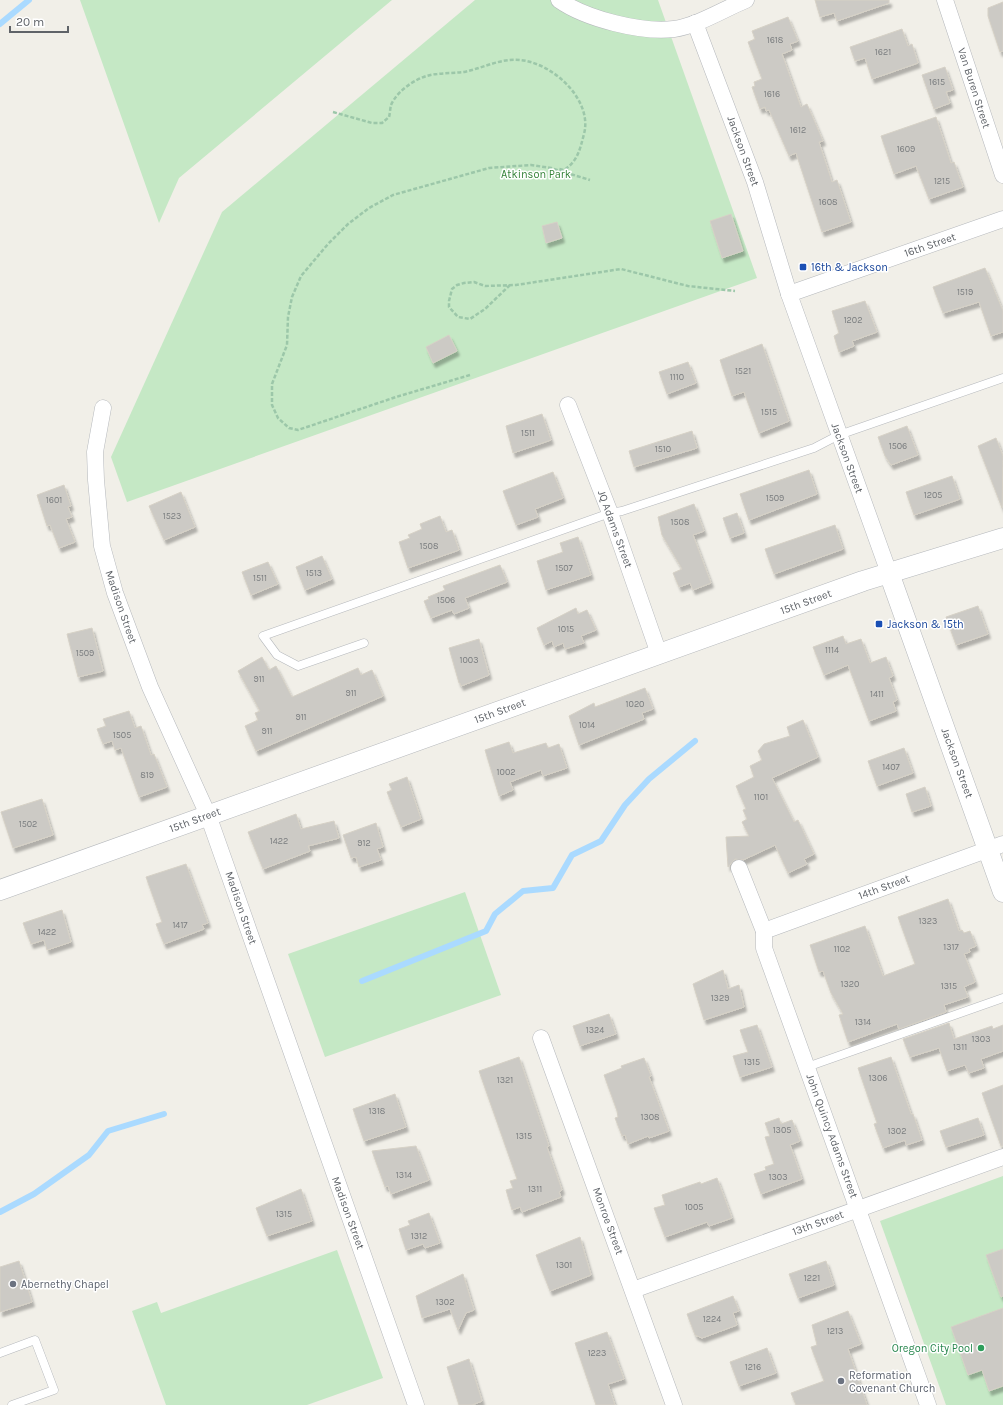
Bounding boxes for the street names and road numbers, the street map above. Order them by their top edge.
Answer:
street label: Van Buren Street [955,46,993,130]
street label: Jackson Street [724,114,762,188]
street label: 16th Street [903,230,957,260]
street label: Jackson Street [828,421,866,495]
street label: JQ Adams Street [595,488,635,570]
street label: Madison Street [102,569,140,645]
street label: 15th Street [779,587,833,617]
street label: 15th Street [473,696,527,726]
street label: Jackson Street [938,726,976,800]
street label: 15th Street [168,805,222,835]
street label: Madison Street [222,870,260,946]
street label: 14th Street [857,872,911,902]
street label: John Quincy Adams Street [803,1072,861,1200]
street label: Madison Street [329,1175,367,1251]
street label: Monroe Street [590,1186,626,1256]
street label: 13th Street [791,1208,845,1238]

